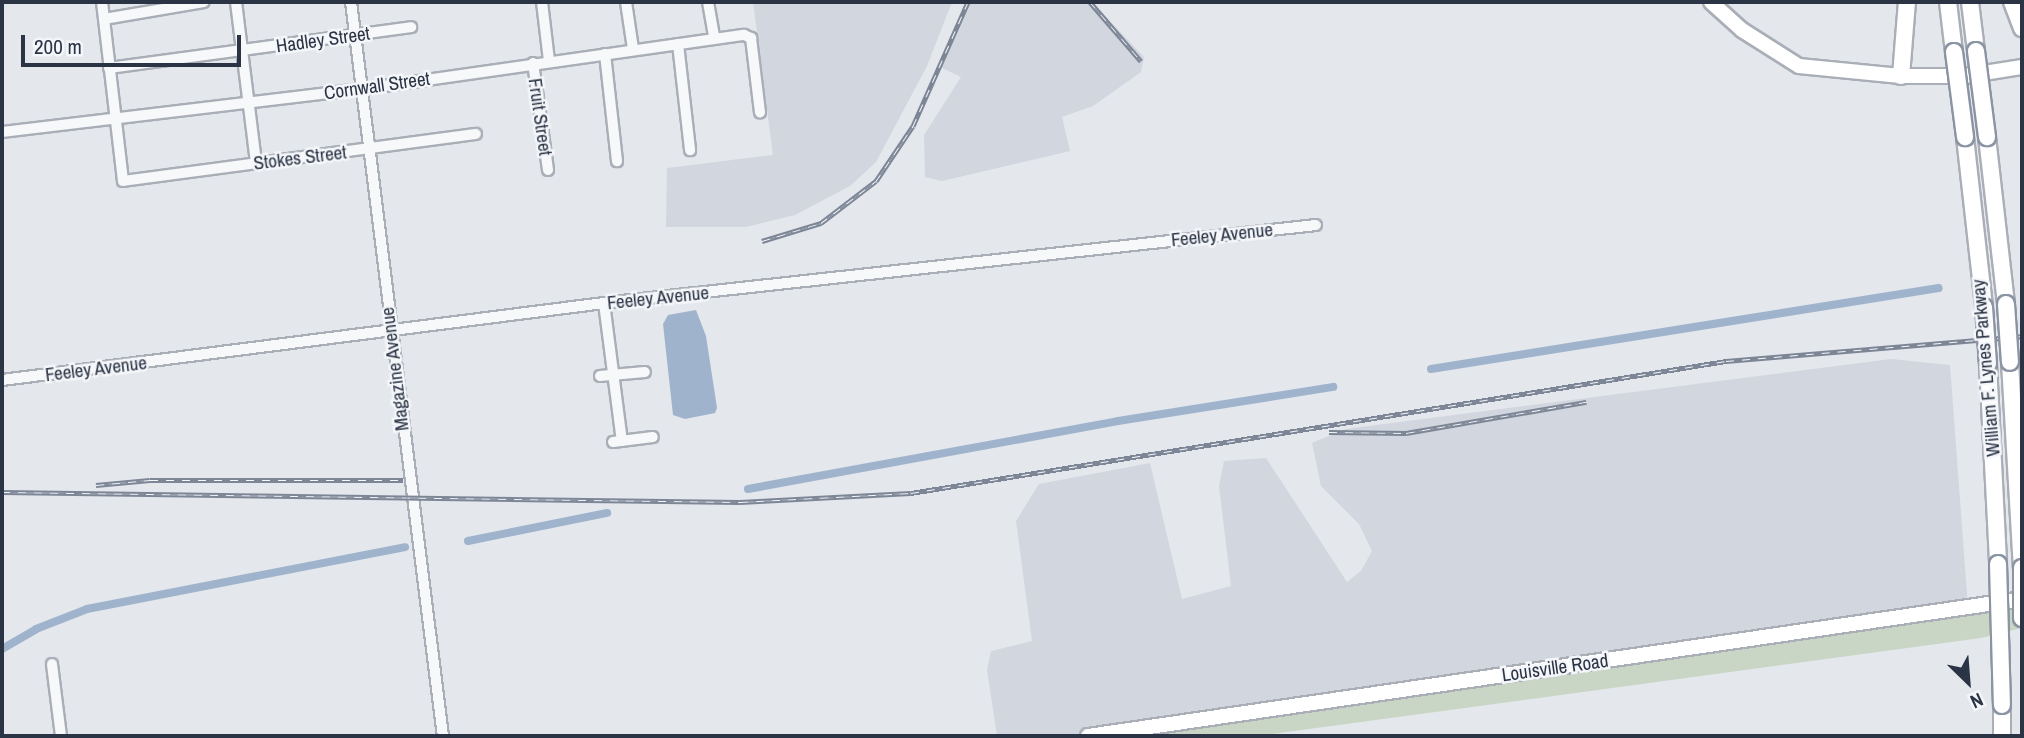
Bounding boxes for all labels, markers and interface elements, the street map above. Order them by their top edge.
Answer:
scale bar [24,21,245,65]
street label: Hadley Street [275,22,371,58]
text: 200 m [34,32,82,61]
street label: Cornwall Street [323,67,431,105]
street label: Fruit Street [523,77,557,157]
street label: Stokes Street [252,141,348,175]
street label: Feeley Avenue [1170,218,1274,252]
street label: William F. Lynes Parkway [1967,278,2005,458]
street label: Feeley Avenue [606,281,710,315]
street label: Magazine Avenue [376,305,414,433]
street label: Feeley Avenue [44,351,148,387]
north arrow [1933,647,2003,717]
street label: Louisville Road [1500,649,1610,687]
text: N [1966,687,1987,715]

